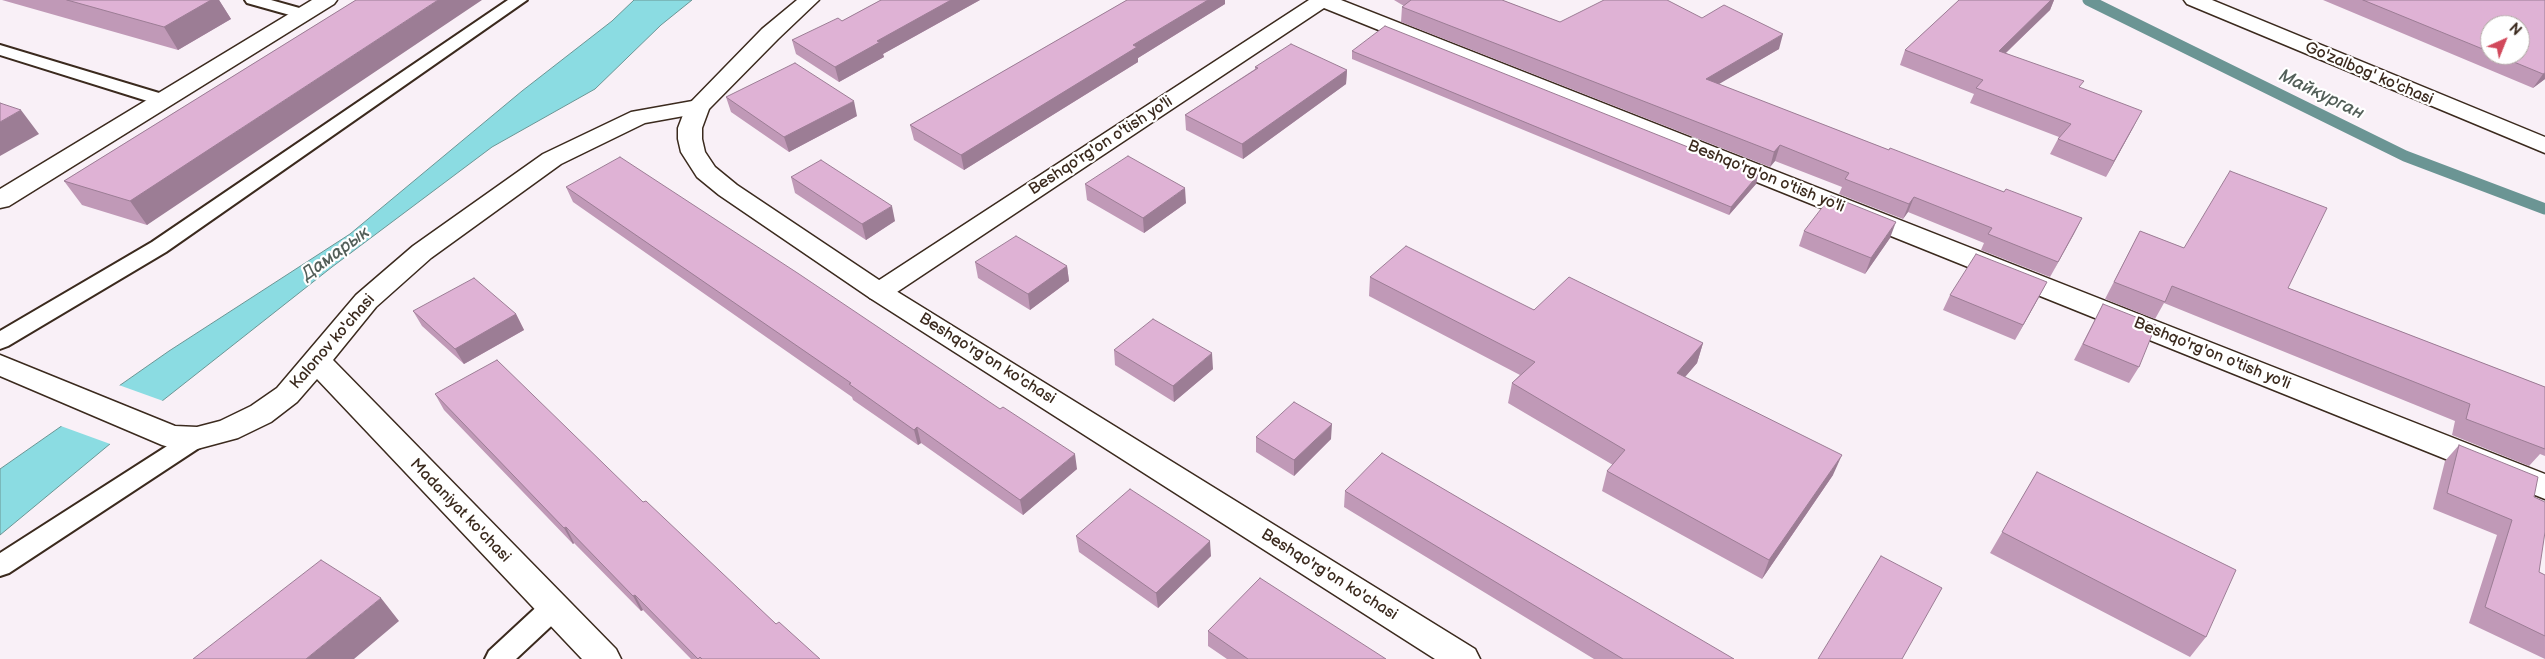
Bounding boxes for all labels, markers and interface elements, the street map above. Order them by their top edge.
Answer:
north arrow [2480,15,2530,65]
text: N [2505,20,2525,39]
street label: Go'zalbog' ko'chasi [2302,38,2436,110]
water label: Майкурган [2275,65,2367,125]
street label: Beshqo'rg'on o'tish yo'li [1026,92,1176,200]
street label: Beshqo'rg'on o'tish yo'li [1685,137,1847,217]
water label: Дамарык [298,222,374,286]
street label: Kalonov ko'chasi [287,291,379,393]
street label: Beshqo'rg'on ko'chasi [915,309,1059,409]
street label: Beshqo'rg'on o'tish yo'li [2131,314,2293,394]
street label: Madaniyat ko'chasi [406,455,514,567]
street label: Beshqo'rg'on ko'chasi [1257,525,1401,625]

